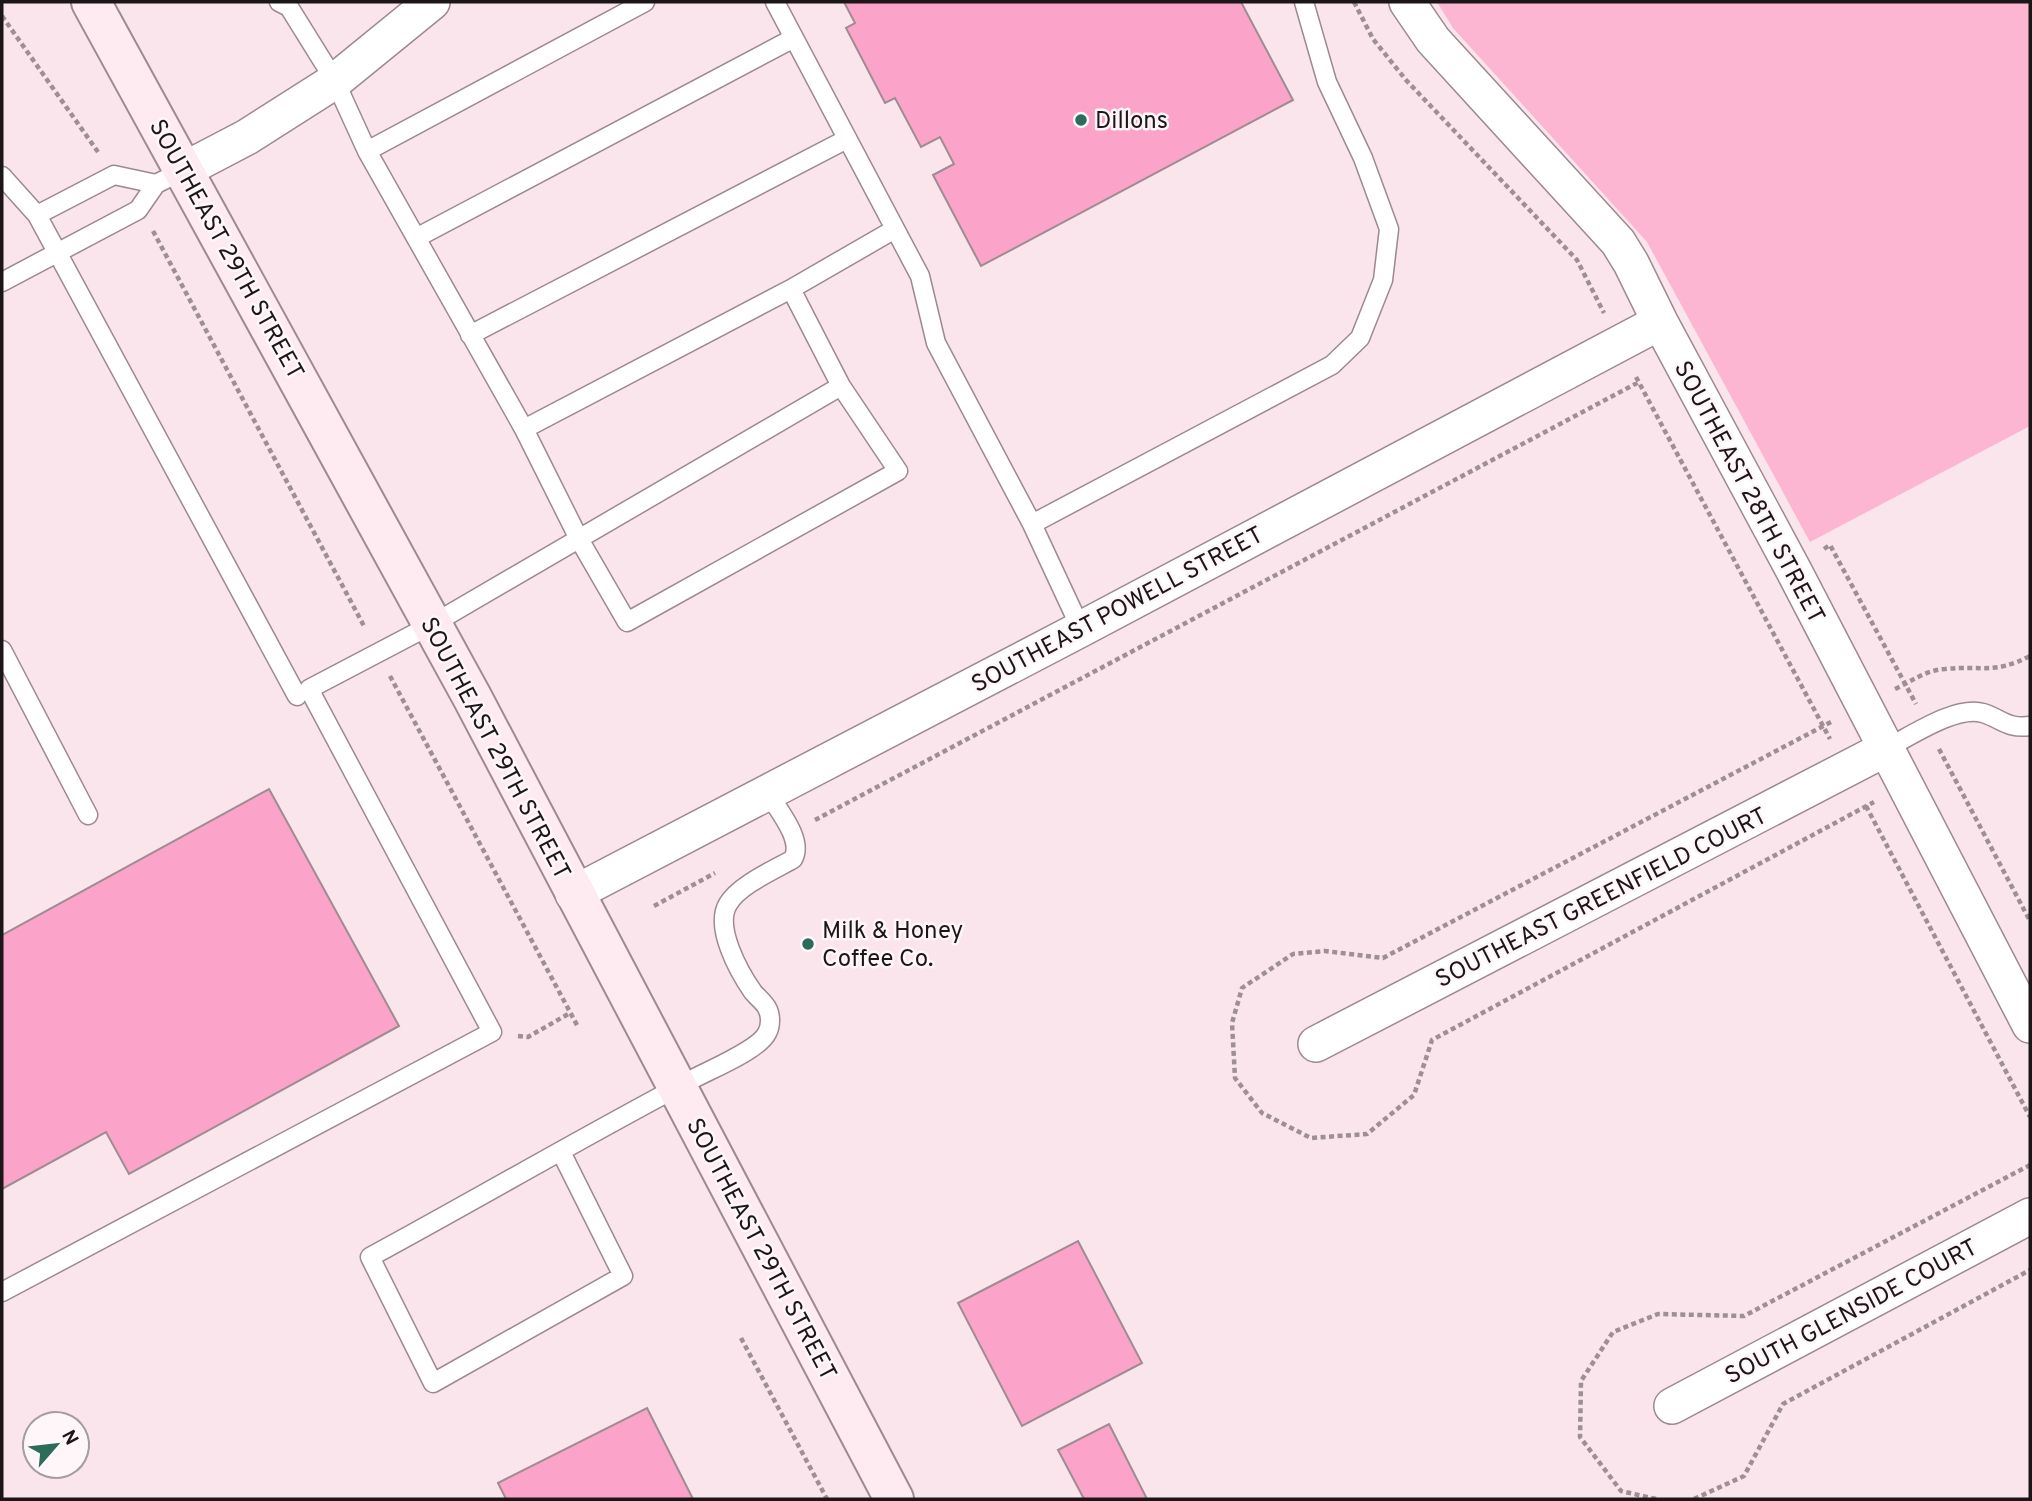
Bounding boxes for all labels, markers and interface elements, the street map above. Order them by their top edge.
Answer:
place label: Dillons [1095,107,1168,137]
marker: Dillons [1073,112,1089,128]
street label: SOUTHEAST 29TH STREET [141,115,309,385]
street label: SOUTHEAST 28TH STREET [1666,356,1830,629]
street label: SOUTHEAST POWELL STREET [967,521,1269,701]
street label: SOUTHEAST 29TH STREET [412,613,576,885]
street label: SOUTHEAST GREENFIELD COURT [1431,802,1773,996]
place label: Milk & Honey Coffee Co. [822,917,963,975]
marker: Milk & Honey Coffee Co. [800,936,816,952]
street label: SOUTHEAST 29TH STREET [678,1114,842,1386]
street label: SOUTH GLENSIDE COURT [1720,1233,1983,1392]
north arrow [21,1410,91,1480]
text: N [55,1426,83,1450]

